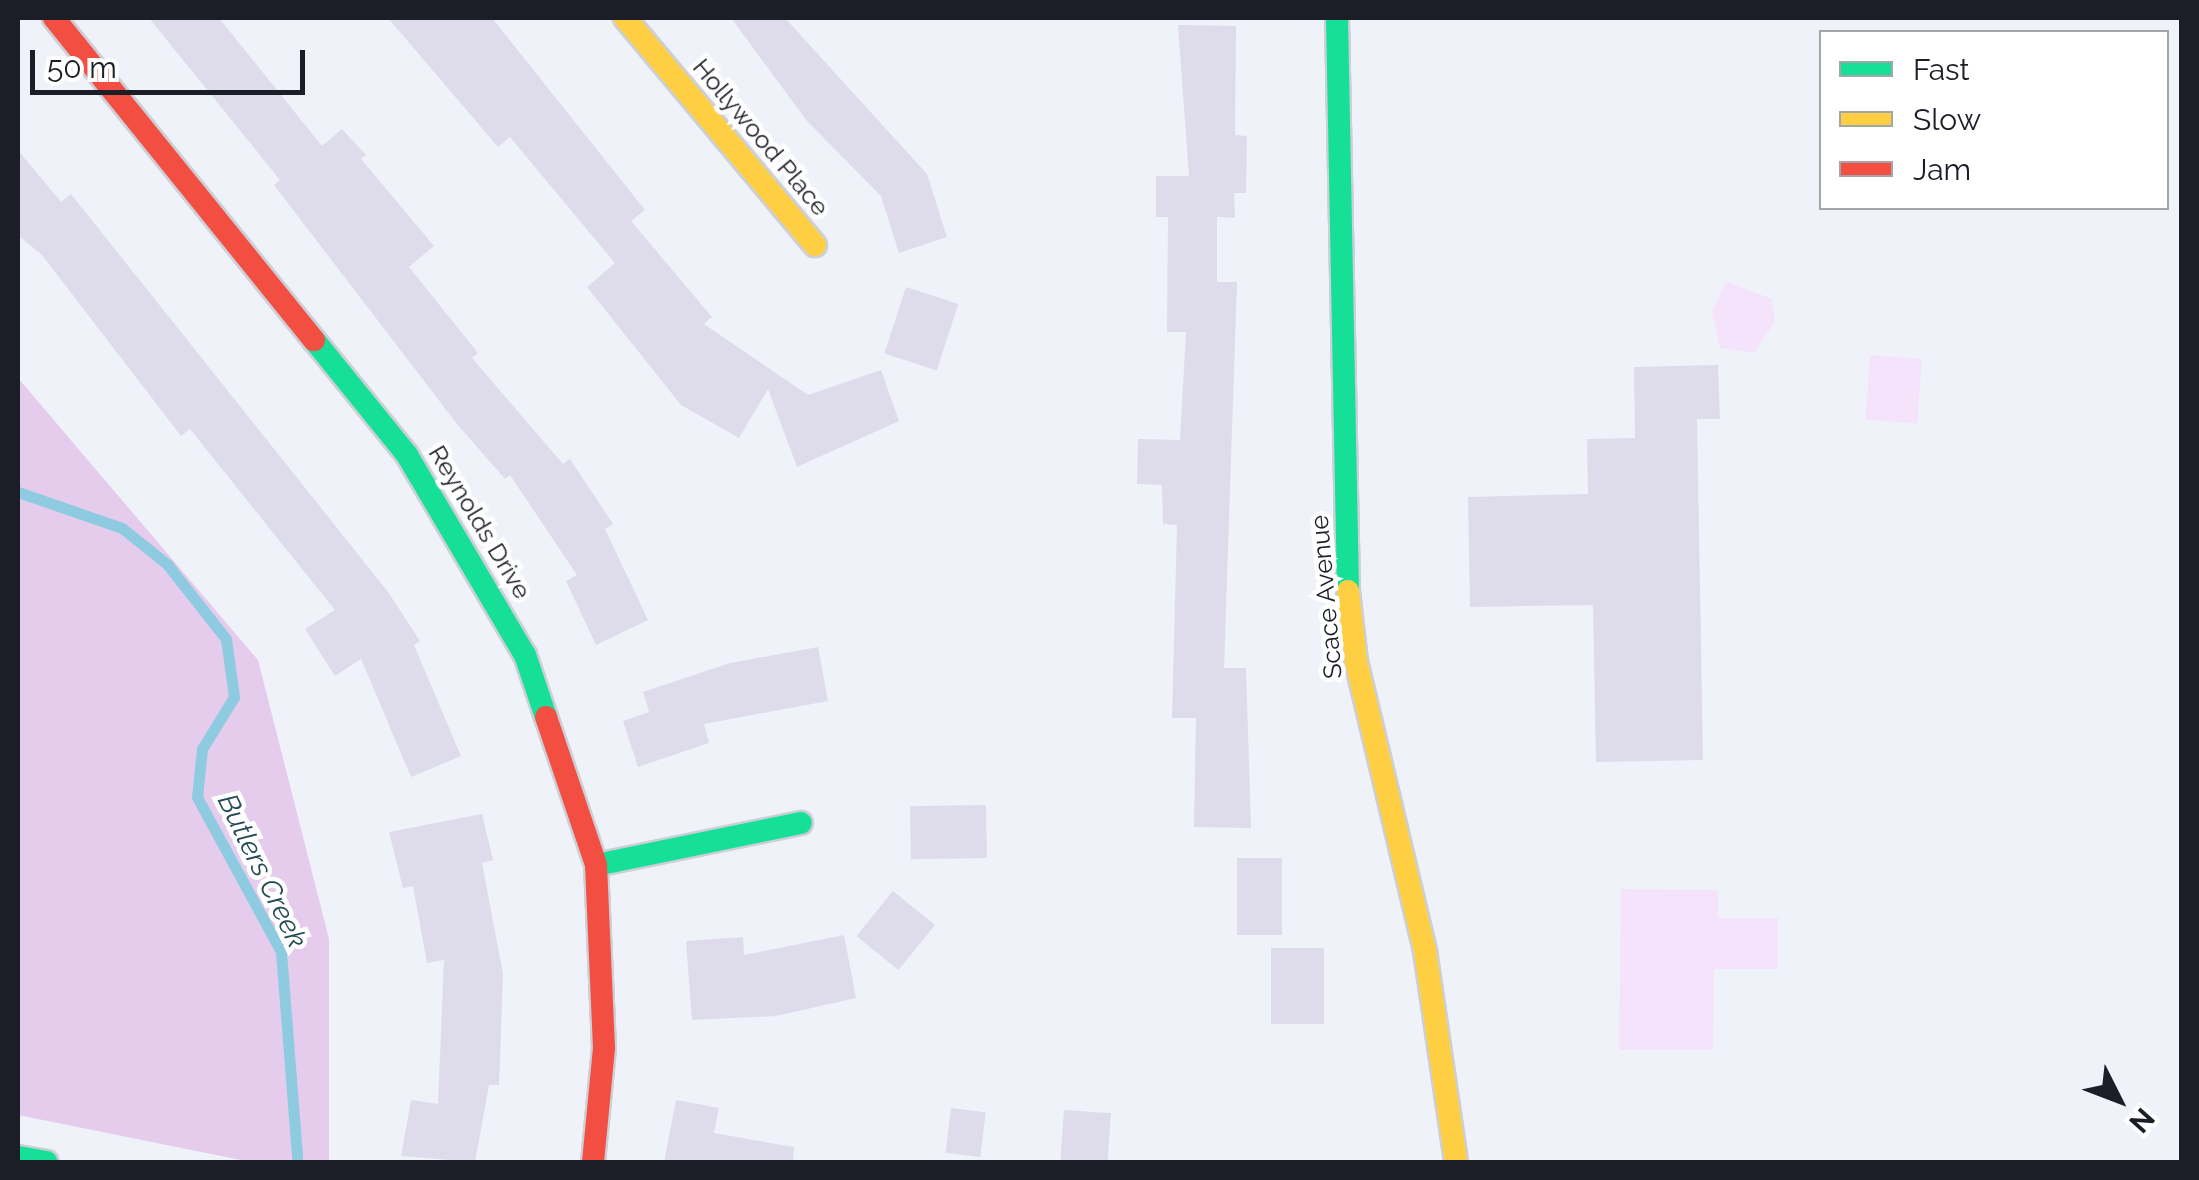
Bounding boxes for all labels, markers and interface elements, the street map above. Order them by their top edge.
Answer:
scale bar [35,30,310,92]
legend [1819,30,2169,210]
text: 50 m [47,50,117,85]
street label: Hollywood Place [687,52,835,222]
text: Fast [1913,52,1970,87]
text: Slow [1913,102,1981,137]
text: Jam [1913,152,1971,187]
street label: Reynolds Drive [422,440,538,604]
street label: Scace Avenue [1304,514,1348,680]
water label: Butlers Creek [210,789,314,953]
north arrow [2069,1050,2169,1150]
text: N [2122,1101,2161,1139]

